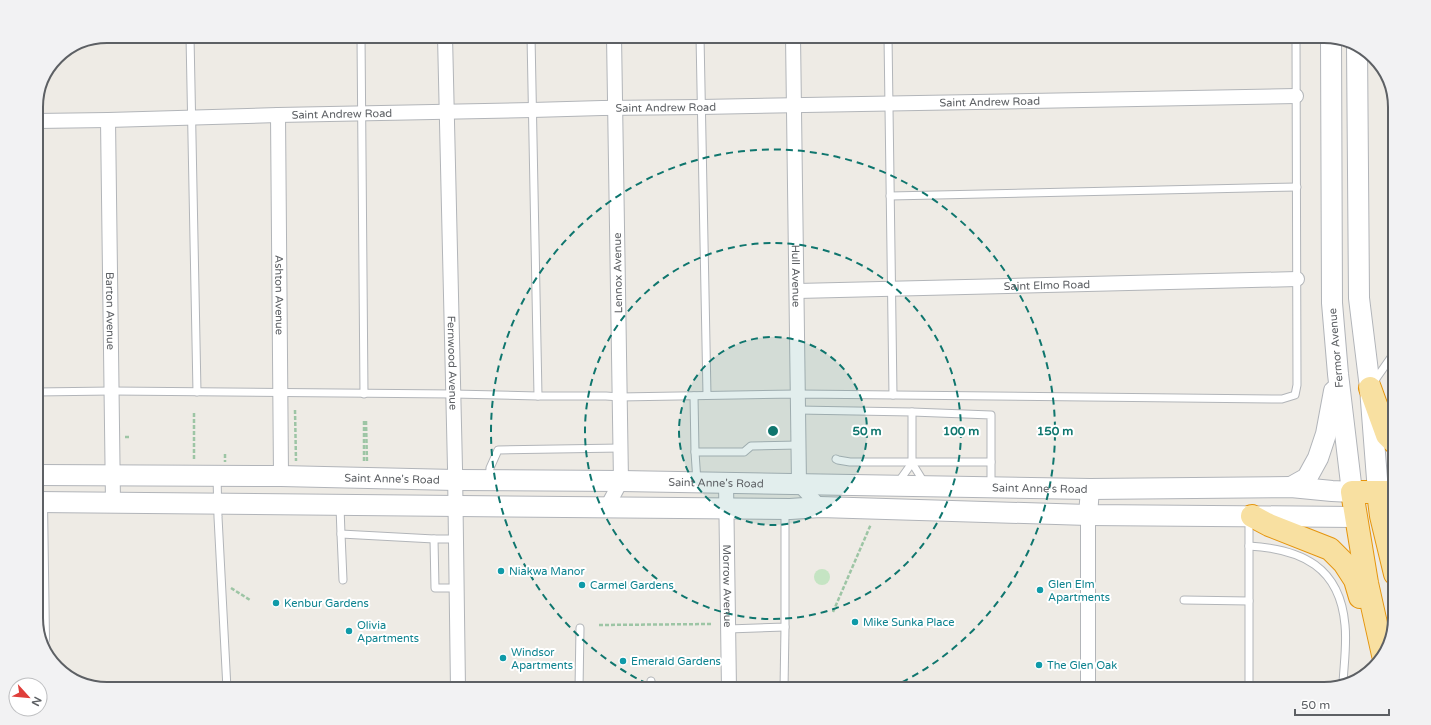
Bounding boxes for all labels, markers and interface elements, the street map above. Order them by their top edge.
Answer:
street label: Saint Andrew Road [939,94,1040,109]
street label: Saint Andrew Road [615,100,716,114]
street label: Saint Andrew Road [291,106,392,121]
street label: Lennox Avenue [611,233,625,313]
street label: Hull Avenue [789,245,803,307]
street label: Ashton Avenue [273,255,286,335]
street label: Barton Avenue [103,272,118,350]
street label: Saint Elmo Road [1004,277,1090,293]
street label: Fermor Avenue [1326,308,1346,388]
street label: Fernwood Avenue [445,315,460,410]
centre of rings [766,424,780,438]
text: 50 m [852,424,882,438]
text: 100 m [943,424,979,438]
text: 150 m [1037,424,1073,438]
street label: Saint Anne's Road [344,471,440,486]
street label: Saint Anne's Road [668,475,764,490]
street label: Saint Anne's Road [992,481,1088,495]
street label: Morrow Avenue [720,544,735,628]
place label: Niakwa Manor [509,565,586,578]
marker: Niakwa Manor [496,566,506,576]
place label: Glen Elm Apartments [1048,578,1110,604]
place label: Carmel Gardens [590,579,674,592]
marker: Carmel Gardens [577,580,587,590]
marker: Glen Elm Apartments [1035,585,1045,595]
place label: Kenbur Gardens [284,597,369,610]
marker: Kenbur Gardens [271,598,281,608]
place label: Mike Sunka Place [863,616,955,629]
marker: Mike Sunka Place [850,617,860,627]
place label: Olivia Apartments [357,619,419,645]
marker: Olivia Apartments [344,626,354,636]
place label: Windsor Apartments [511,646,573,672]
marker: Windsor Apartments [498,653,508,663]
place label: Emerald Gardens [631,655,721,668]
marker: Emerald Gardens [618,656,628,666]
place label: The Glen Oak [1047,659,1117,672]
marker: The Glen Oak [1034,660,1044,670]
north arrow [8,677,48,717]
scale bar [1295,691,1389,717]
text: N [29,694,44,708]
text: 50 m [1301,698,1330,712]

